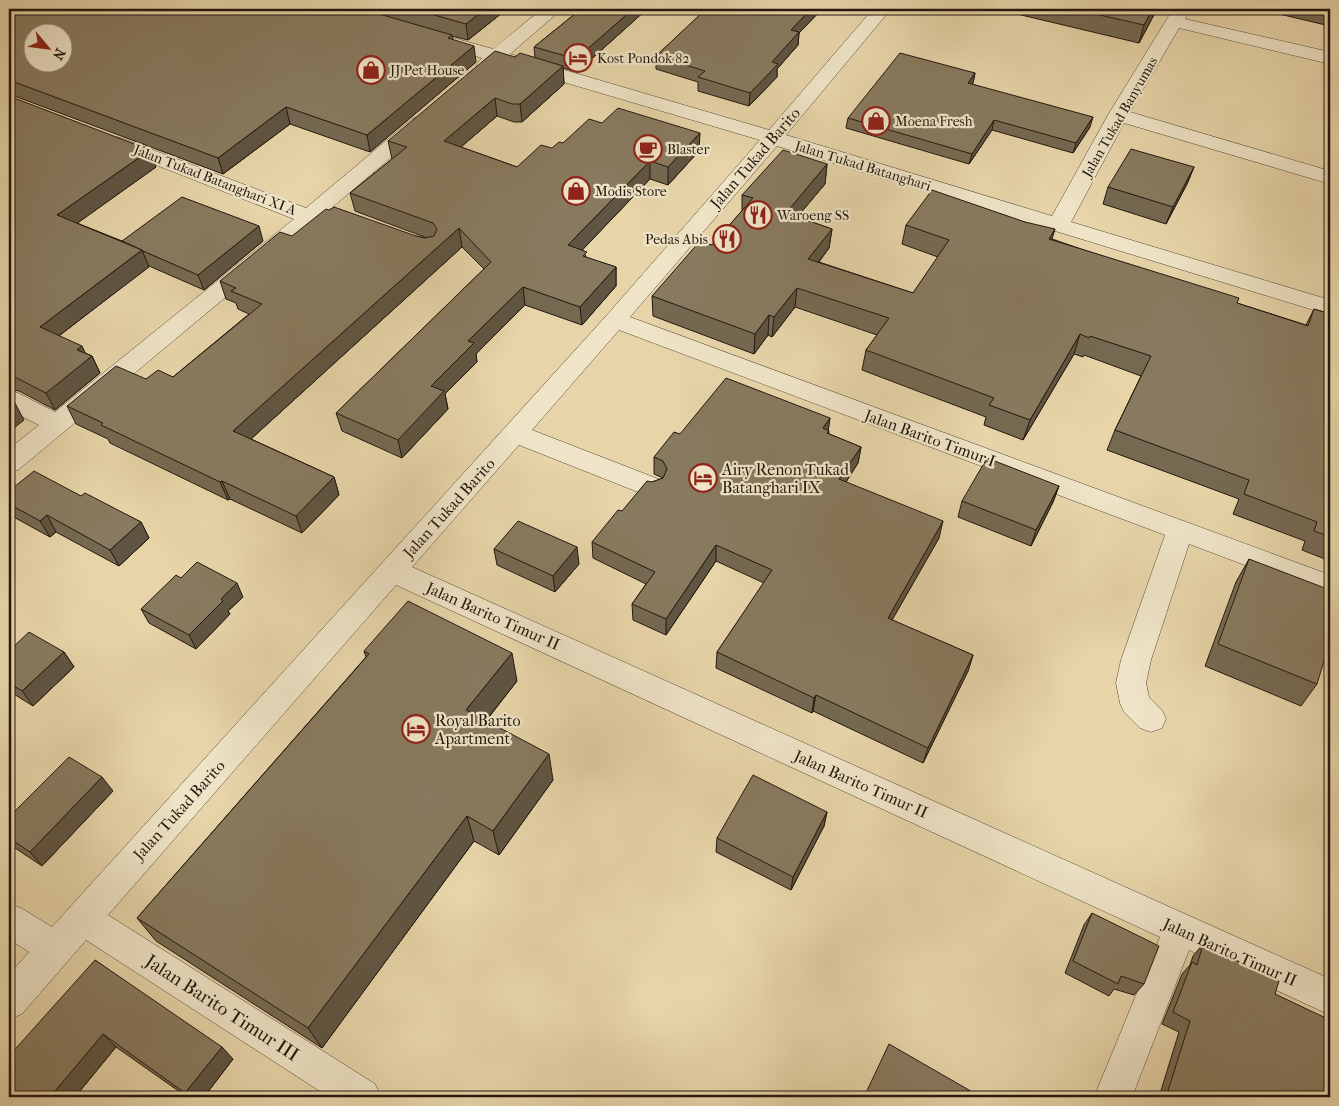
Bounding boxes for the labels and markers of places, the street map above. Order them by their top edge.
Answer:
hotel icon: Kost Pondok 82 [563,43,593,73]
place label: Kost Pondok 82 [597,50,689,67]
shop icon: JJ Pet House [356,55,386,85]
place label: JJ Pet House [389,62,465,79]
shop icon: Moena Fresh [861,106,891,136]
place label: Moena Fresh [895,113,973,130]
cafe icon: Blaster [633,134,663,164]
place label: Blaster [667,141,710,158]
shop icon: Modis Store [561,176,591,206]
place label: Modis Store [595,183,667,200]
restaurant icon: Waroeng SS [743,200,773,230]
place label: Waroeng SS [776,207,849,224]
restaurant icon: Pedas Abis [712,224,742,254]
place label: Pedas Abis [645,231,708,248]
place label: Airy Renon Tukad Batanghari IX [721,460,849,497]
hotel icon: Airy Renon Tukad Batanghari IX [688,463,718,493]
place label: Royal Barito Apartment [434,711,521,748]
hotel icon: Royal Barito Apartment [401,714,431,744]

